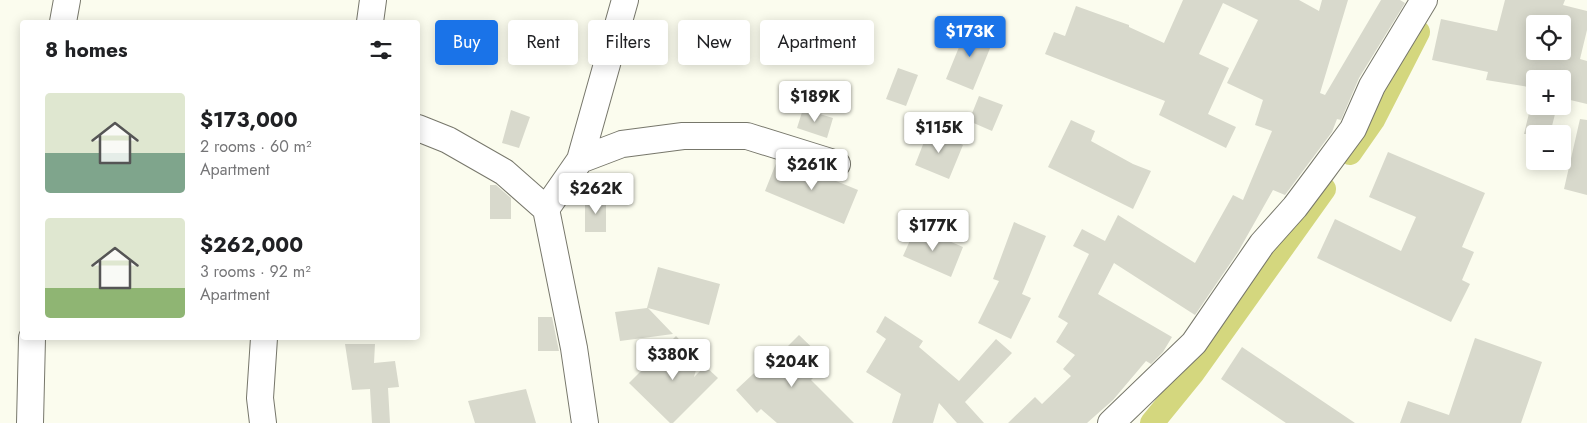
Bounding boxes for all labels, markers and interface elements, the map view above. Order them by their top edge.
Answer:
pin: $173K [935,15,1005,58]
map controls [1526,15,1571,170]
button: locate [1526,15,1571,60]
chip: Buy [435,20,498,65]
chip: Rent [508,20,578,65]
chip: Filters [588,20,668,65]
chip: New [678,20,750,65]
chip: Apartment [760,20,874,65]
text: $173K [946,20,994,43]
text: 8 homes [45,35,128,65]
icon: filters [367,36,395,64]
button: + [1526,70,1571,115]
pin: $189K [780,80,850,123]
text: $189K [790,85,840,108]
text: $173,000 [200,105,298,135]
pin: $115K [904,112,974,154]
icon: home [85,113,145,173]
text: $115K [915,116,963,139]
button: − [1526,125,1571,170]
text: 2 rooms · 60 m² [200,135,312,158]
pin: $261K [777,148,847,191]
text: $261K [787,153,837,176]
text: Apartment [200,158,270,181]
pin: $262K [561,172,631,215]
text: $262K [570,177,622,200]
pin: $177K [898,210,968,252]
text: $177K [909,214,957,237]
text: $262,000 [200,230,303,260]
icon: home [85,238,145,298]
text: 3 rooms · 92 m² [200,260,311,283]
text: Apartment [200,283,270,306]
pin: $380K [638,338,708,381]
text: $380K [647,343,699,366]
pin: $204K [757,346,827,388]
text: $204K [765,350,819,373]

